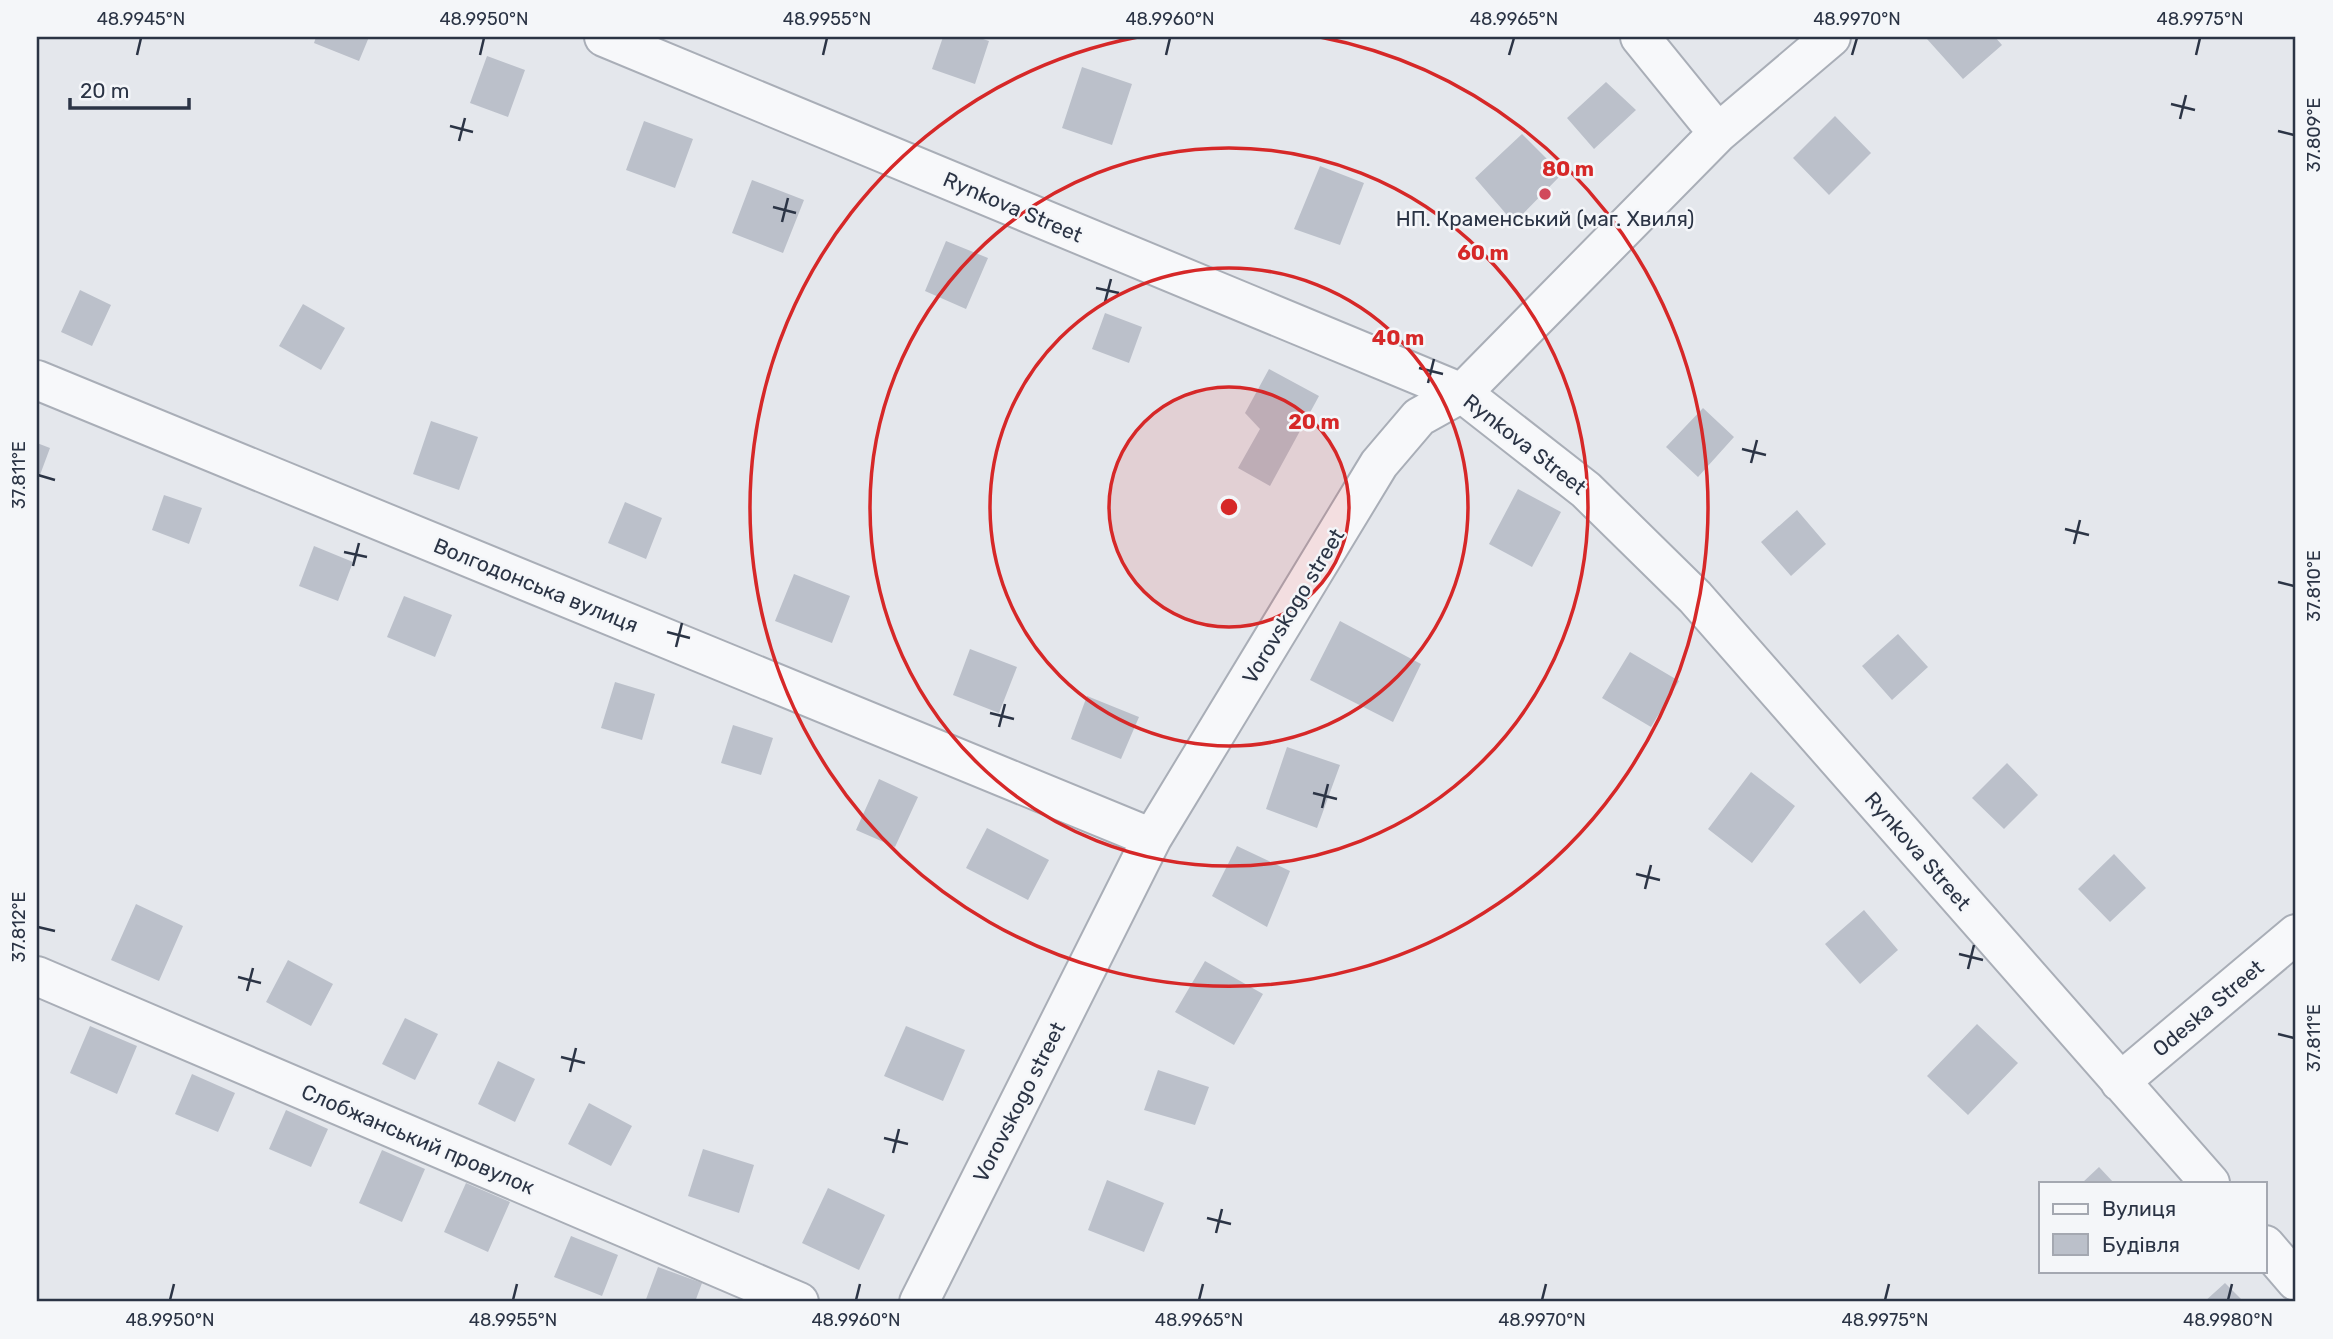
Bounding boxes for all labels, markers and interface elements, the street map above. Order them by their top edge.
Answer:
text: 48.9945°N [97,8,185,30]
text: 48.9950°N [439,8,529,30]
text: 48.9955°N [783,8,871,30]
text: 48.9960°N [1125,8,1215,30]
text: 48.9965°N [1470,8,1558,30]
text: 48.9970°N [1813,8,1901,30]
text: 48.9975°N [2157,8,2243,30]
scale bar [70,66,189,110]
text: 20 m [80,78,129,103]
text: 37.809°E [2303,98,2325,172]
text: 80 m [1542,156,1594,181]
street label: Rynkova Street [940,166,1086,248]
marker: НП. Краменський (маг. Хвиля) [1537,186,1553,202]
place label: НП. Краменський (маг. Хвиля) [1396,206,1694,231]
text: 60 m [1457,240,1509,265]
text: 40 m [1372,325,1424,350]
street label: Rynkova Street [1459,388,1591,500]
text: 20 m [1288,409,1340,434]
text: 37.811°E [8,441,30,509]
centre of rings [1217,495,1241,519]
street label: Vorovskogo street [1237,524,1349,688]
street label: Волгодонська вулиця [430,532,642,638]
text: 37.810°E [2303,550,2325,622]
street label: Rynkova Street [1860,787,1976,915]
text: 37.812°E [8,892,30,962]
street label: Odeska Street [2147,954,2269,1062]
text: 37.811°E [2303,1004,2325,1072]
street label: Vorovskogo street [968,1018,1070,1186]
street label: Слобжанський провулок [298,1078,538,1200]
legend [2039,1182,2266,1272]
text: Вулиця [2102,1196,2176,1221]
text: Будівля [2102,1232,2180,1257]
text: 48.9950°N [125,1309,215,1331]
text: 48.9955°N [469,1309,557,1331]
text: 48.9960°N [811,1309,901,1331]
text: 48.9965°N [1155,1309,1243,1331]
text: 48.9970°N [1498,1309,1586,1331]
text: 48.9975°N [1842,1309,1928,1331]
text: 48.9980°N [2183,1309,2273,1331]

